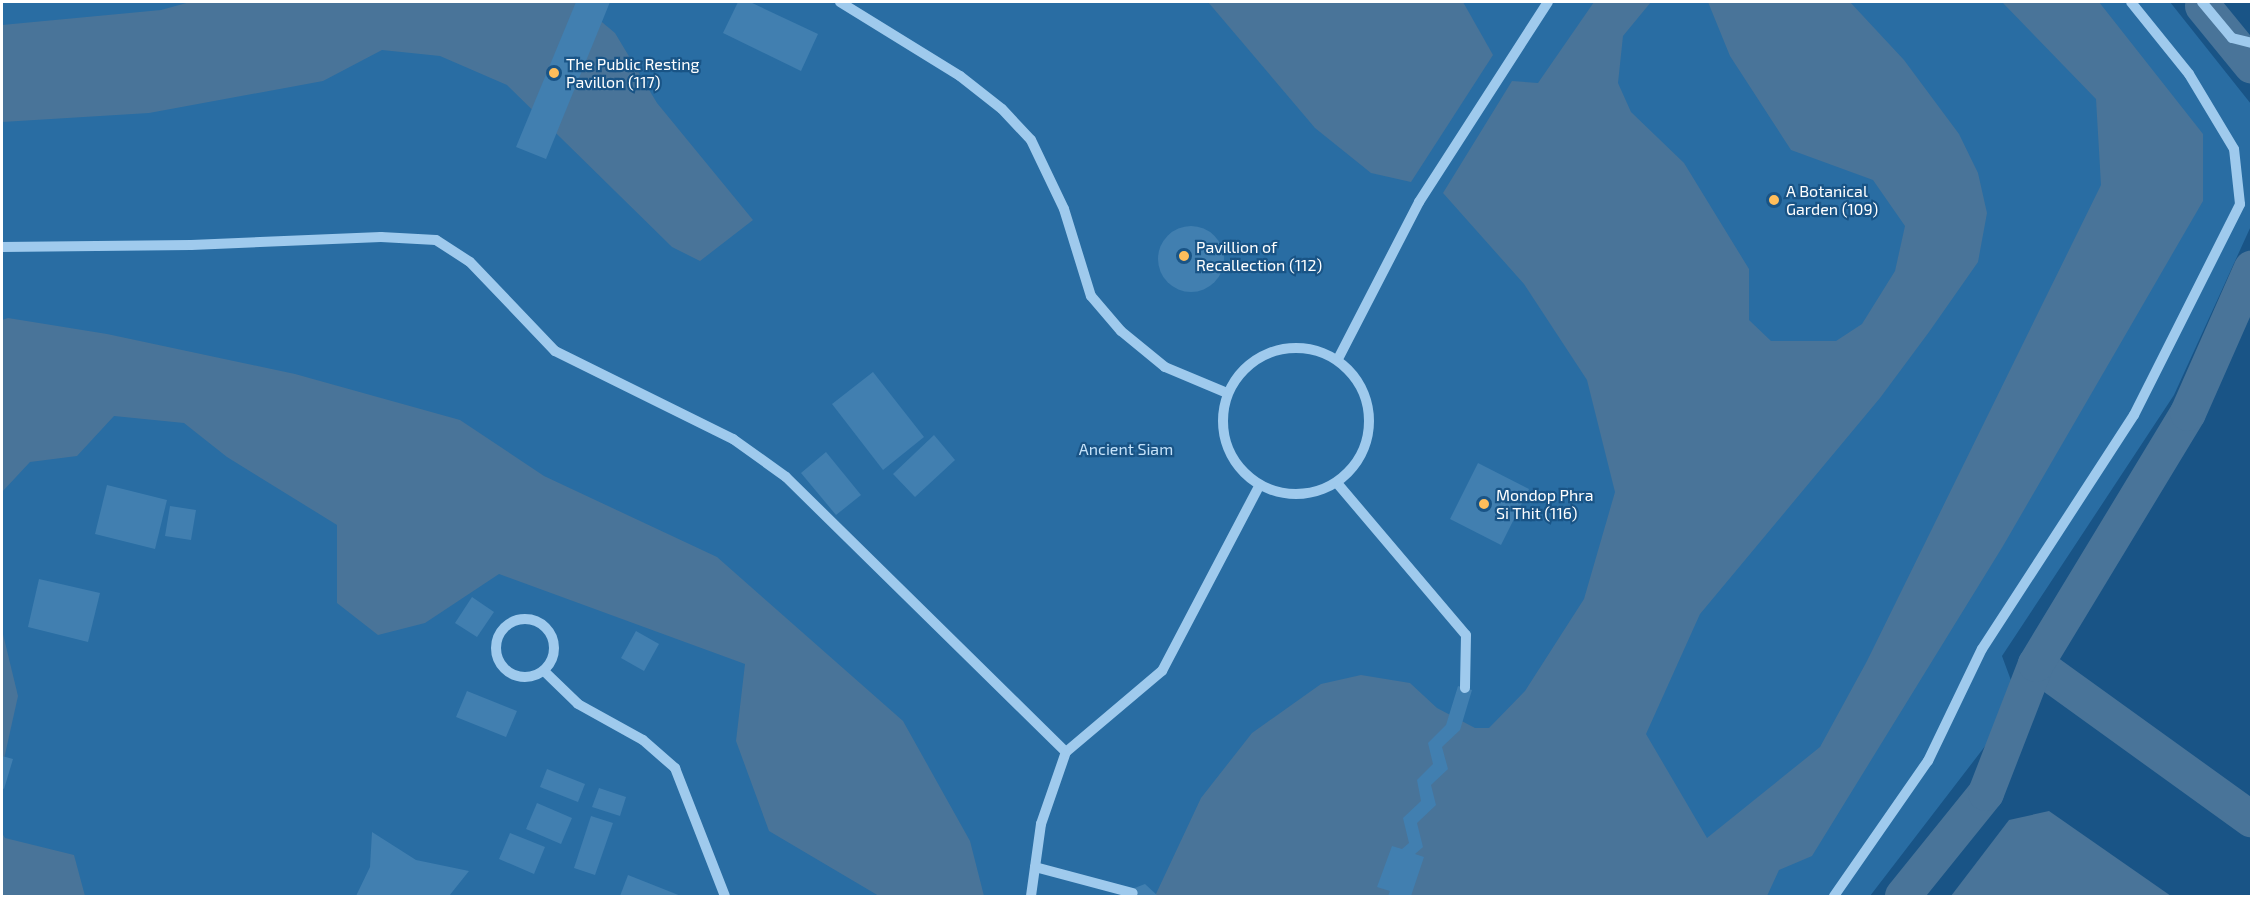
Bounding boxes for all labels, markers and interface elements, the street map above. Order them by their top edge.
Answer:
place label: The Public Resting Pavillon (117) [566,54,699,92]
marker: The Public Resting Pavillon (117) [547,66,561,80]
place label: A Botanical Garden (109) [1786,181,1878,219]
marker: A Botanical Garden (109) [1767,193,1781,207]
place label: Pavillion of Recallection (112) [1196,237,1322,275]
marker: Pavillion of Recallection (112) [1177,249,1191,263]
park label: Ancient Siam [1079,439,1173,459]
place label: Mondop Phra Si Thit (116) [1496,485,1593,523]
marker: Mondop Phra Si Thit (116) [1477,497,1491,511]

